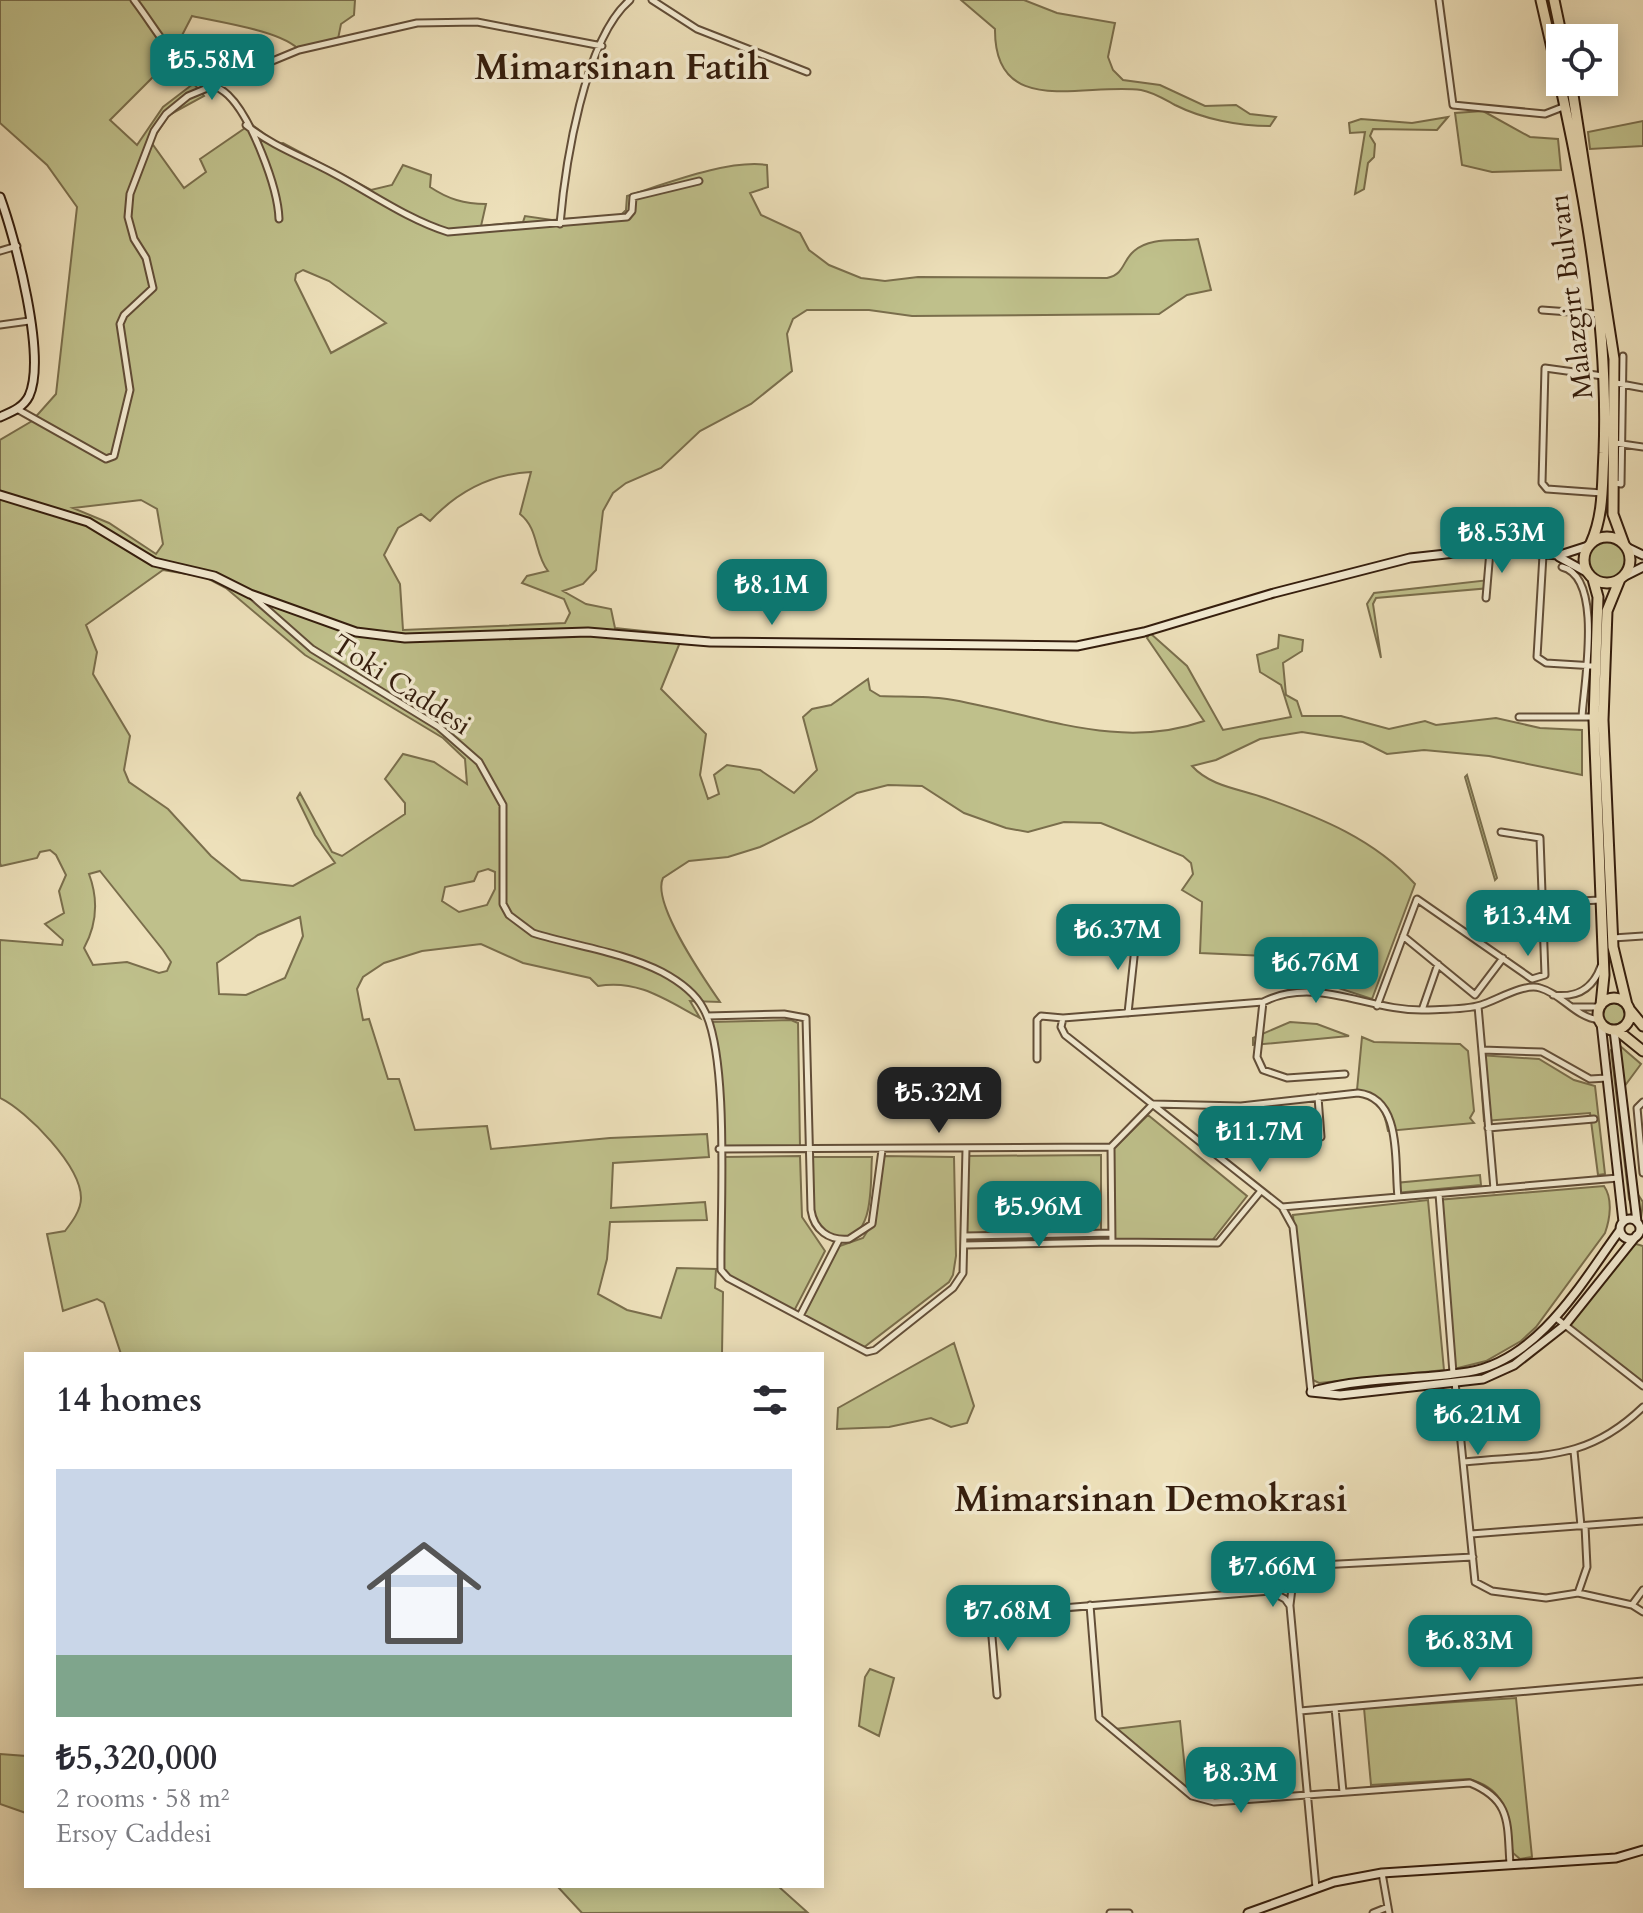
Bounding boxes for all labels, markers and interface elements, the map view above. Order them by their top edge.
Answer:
map controls [1546,24,1618,96]
button: locate [1546,24,1618,96]
pin: ₺5.58M [147,34,277,102]
text: ₺5.58M [168,42,256,77]
district label: Mimarsinan Fatih [475,43,769,92]
street label: Malazgirt Bulvarı [1540,192,1602,402]
pin: ₺8.53M [1437,507,1567,575]
text: ₺8.53M [1458,515,1546,550]
pin: ₺8.1M [716,559,828,627]
text: ₺8.1M [735,567,809,602]
street label: Toki Caddesi [324,626,479,744]
pin: ₺13.4M [1463,890,1593,958]
text: ₺13.4M [1484,898,1572,933]
pin: ₺6.37M [1053,904,1183,972]
text: ₺6.37M [1074,912,1162,947]
pin: ₺6.76M [1251,937,1381,1005]
text: ₺6.76M [1272,945,1360,980]
pin: ₺5.32M [874,1067,1004,1135]
text: ₺5.32M [895,1075,983,1110]
pin: ₺11.7M [1195,1106,1325,1174]
text: ₺11.7M [1216,1114,1304,1149]
pin: ₺5.96M [974,1181,1104,1249]
text: ₺5.96M [995,1189,1083,1224]
text: 14 homes [56,1377,202,1423]
icon: filters [748,1378,792,1422]
pin: ₺6.21M [1413,1389,1543,1457]
text: ₺6.21M [1434,1397,1522,1432]
district label: Mimarsinan Demokrasi [955,1475,1347,1524]
icon: home [352,1521,496,1665]
pin: ₺7.66M [1208,1541,1338,1609]
text: ₺7.66M [1229,1549,1317,1584]
pin: ₺7.68M [943,1585,1073,1653]
text: ₺7.68M [964,1593,1052,1628]
pin: ₺6.83M [1405,1615,1535,1683]
text: ₺6.83M [1426,1623,1514,1658]
text: ₺5,320,000 [56,1735,217,1781]
pin: ₺8.3M [1185,1747,1297,1815]
text: ₺8.3M [1204,1755,1278,1790]
text: 2 rooms · 58 m² [56,1781,229,1816]
text: Ersoy Caddesi [56,1816,212,1851]

